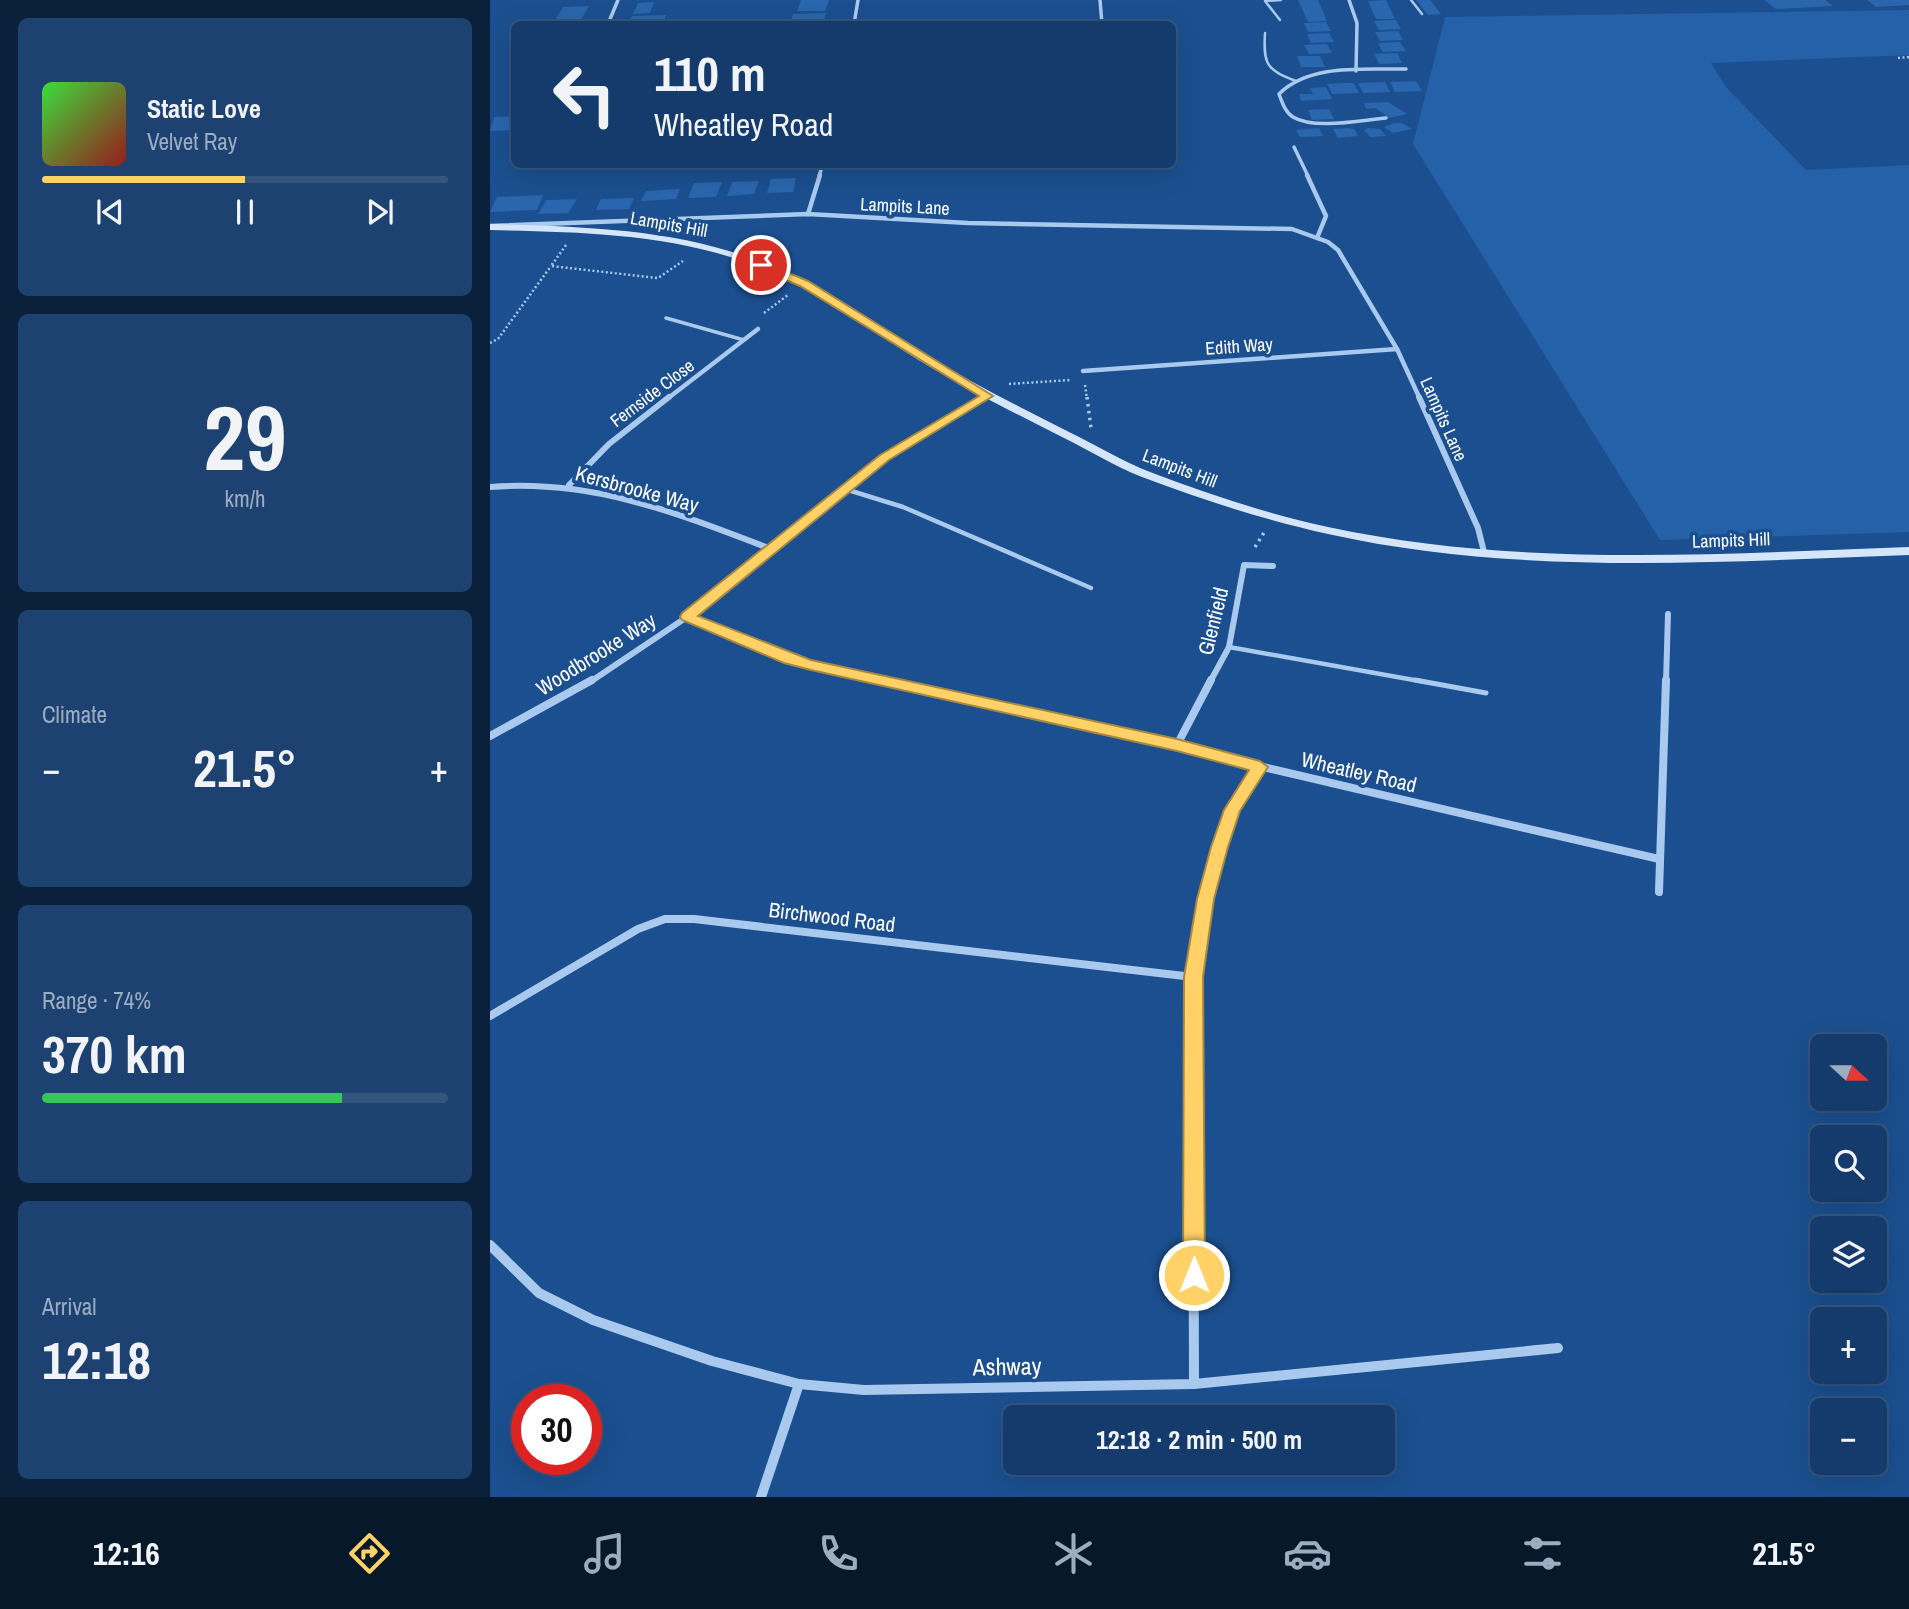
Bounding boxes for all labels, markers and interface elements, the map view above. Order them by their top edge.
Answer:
text: 110 m [654,40,766,106]
icon: left [539,49,630,140]
text: Static Love [147,91,261,126]
text: Wheatley Road [654,103,833,146]
text: Velvet Ray [147,126,237,157]
street label: Lampits Lane [860,191,950,221]
icon: previous [91,193,129,231]
icon: pause [226,193,264,231]
icon: next [361,193,399,231]
street label: Lampits Hill [628,205,710,243]
pin [731,235,791,295]
icon: arrive [742,246,780,284]
street label: Edith Way [1204,331,1274,361]
street label: Fernside Close [605,353,699,433]
street label: Lampits Lane [1414,373,1474,465]
text: 29 [204,376,287,498]
street label: Lampits Hill [1139,442,1221,494]
street label: Kersbrooke Way [572,459,702,519]
text: km/h [225,483,265,514]
street label: Lampits Hill [1692,526,1770,554]
street label: Glenfield [1191,584,1235,658]
street label: Woodbrooke Way [531,605,662,702]
text: Climate [42,699,107,730]
text: 21.5° [193,733,297,803]
text: − [42,743,60,794]
text: + [430,743,448,794]
street label: Wheatley Road [1298,745,1420,799]
street label: Birchwood Road [767,895,897,939]
text: Range · 74% [42,985,151,1016]
text: 370 km [42,1019,187,1089]
north arrow [1810,1034,1886,1111]
map controls [1810,1034,1887,1475]
button: search [1810,1125,1887,1202]
button: layers [1810,1216,1887,1293]
position arrow [1157,1238,1231,1312]
text: Arrival [42,1291,97,1322]
button: + [1810,1307,1887,1384]
text: 12:18 [42,1325,151,1395]
street label: Ashway [971,1349,1042,1383]
speed limit sign: 30 [511,1384,602,1475]
button: − [1810,1398,1887,1475]
text: 12:18 · 2 min · 500 m [1096,1422,1302,1457]
icon: directions [345,1529,394,1578]
icon: music [580,1529,629,1578]
icon: phone [814,1529,863,1578]
icon: climate [1049,1529,1098,1578]
icon: car [1283,1529,1332,1578]
icon: filters [1518,1529,1567,1578]
text: 12:16 [93,1532,160,1575]
text: 21.5° [1752,1532,1816,1575]

